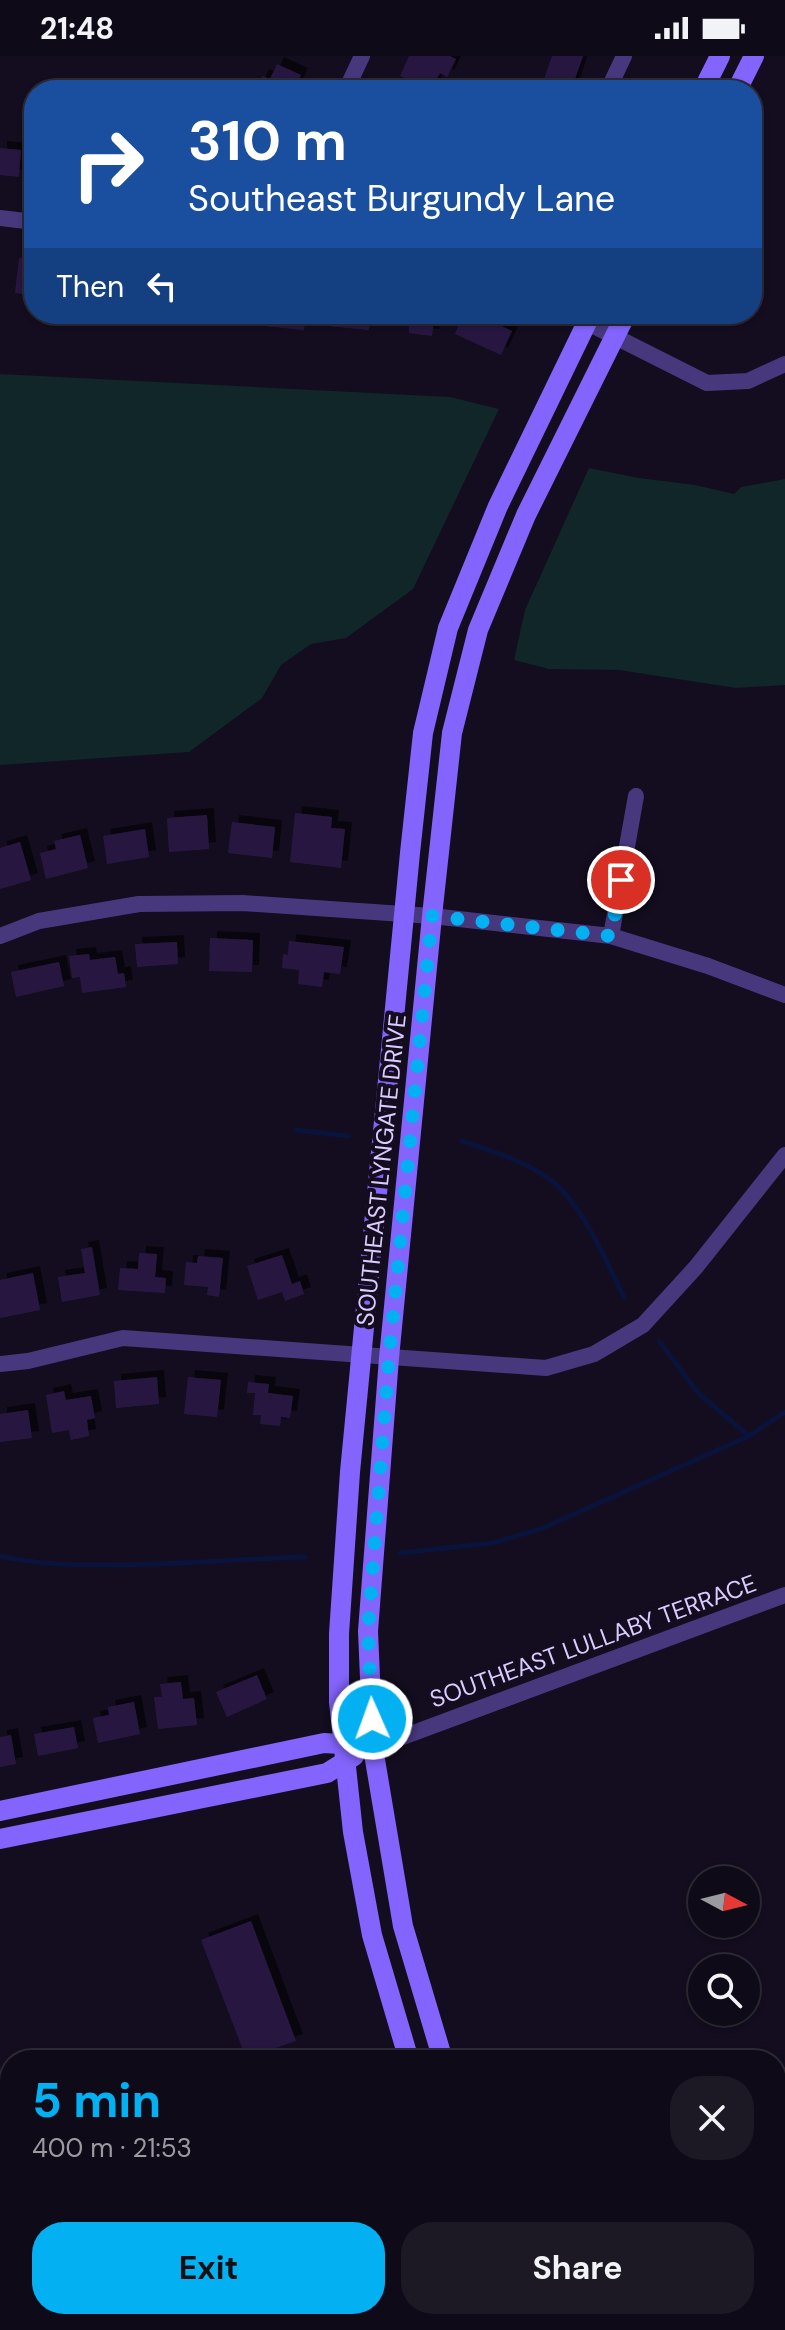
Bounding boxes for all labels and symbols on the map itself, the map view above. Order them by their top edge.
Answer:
pin [587,846,655,914]
street label: SOUTHEAST LYNGATE DRIVE [349,1013,413,1327]
street label: SOUTHEAST LULLABY TERRACE [426,1567,760,1715]
position arrow [330,1677,414,1761]
north arrow [688,1866,760,1938]

